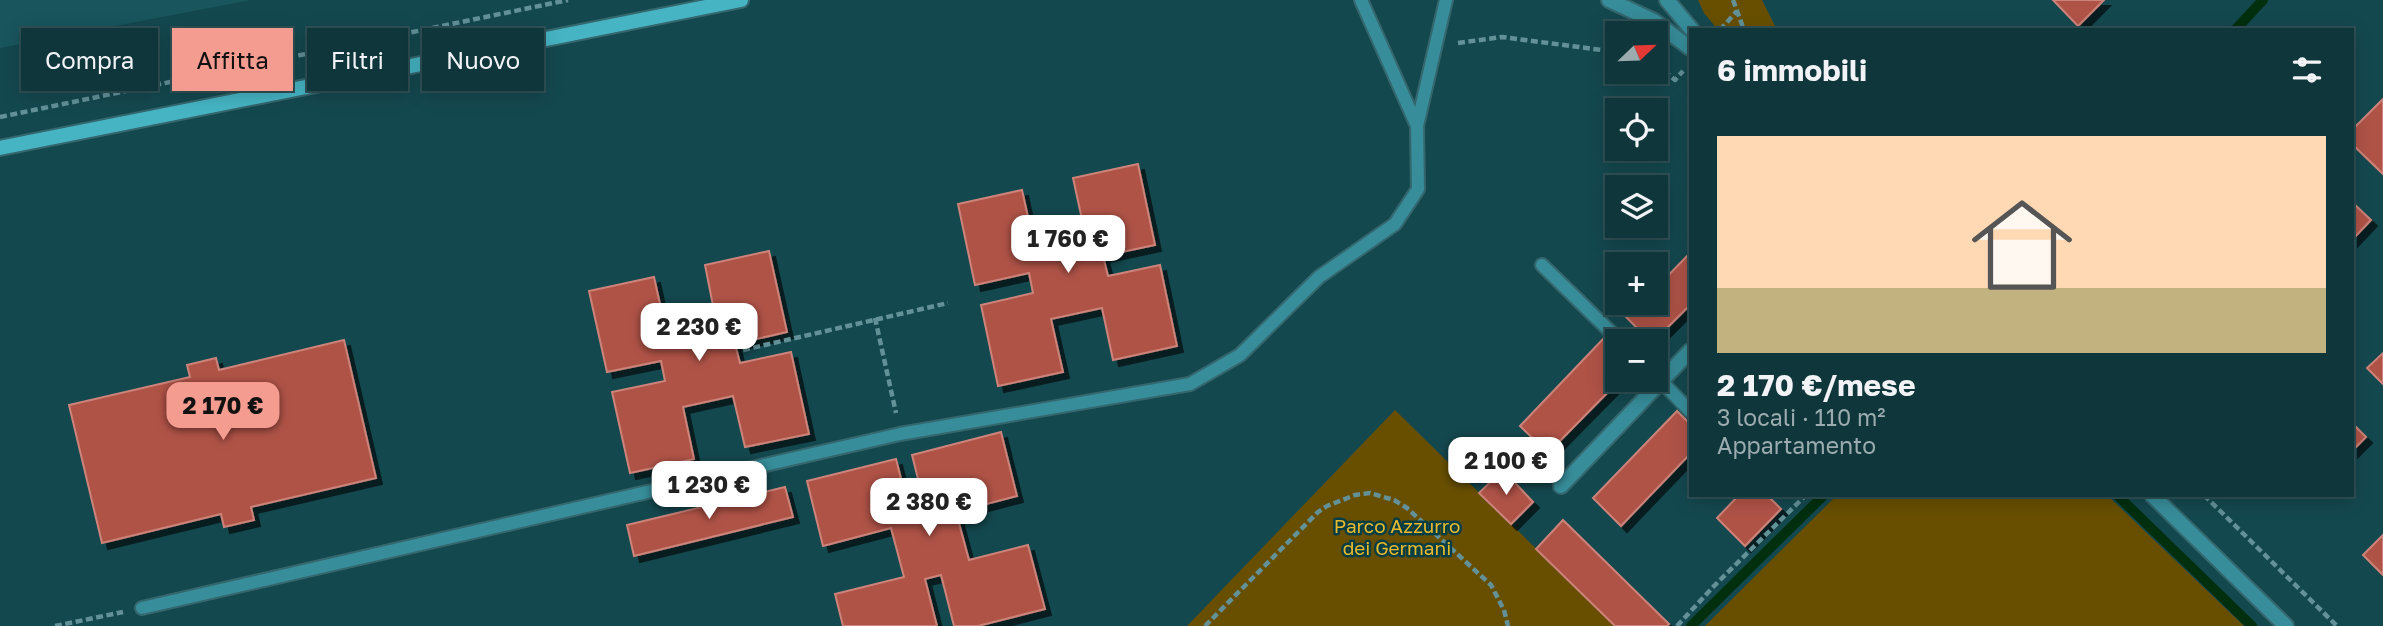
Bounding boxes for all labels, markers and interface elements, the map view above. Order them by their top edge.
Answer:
north arrow [1605,21,1668,84]
map controls [1605,21,1668,392]
chip: Compra [21,28,158,91]
chip: Affitta [172,28,293,91]
chip: Filtri [307,28,408,91]
chip: Nuovo [422,28,544,91]
icon: filters [2288,51,2326,89]
text: 6 immobili [1717,52,1867,88]
button: locate [1605,98,1668,161]
button: layers [1605,175,1668,238]
icon: home [1959,182,2085,308]
pin: 1 760 € [1003,216,1133,275]
text: 1 760 € [1027,224,1109,252]
button: + [1605,252,1668,315]
pin: 2 230 € [634,304,764,363]
text: 2 230 € [657,312,741,340]
button: − [1605,329,1668,392]
text: 2 170 €/mese [1717,367,1916,403]
pin: 2 170 € [158,382,288,442]
text: 2 170 € [182,391,264,419]
text: 3 locali · 110 m² [1717,403,1886,431]
text: Appartamento [1717,431,1876,459]
pin: 2 100 € [1441,438,1571,497]
text: 2 100 € [1464,446,1548,474]
pin: 1 230 € [644,462,774,521]
text: 1 230 € [668,470,750,498]
pin: 2 380 € [864,478,994,538]
text: 2 380 € [886,487,972,515]
park label: Parco Azzurro dei Germani [1334,514,1460,559]

